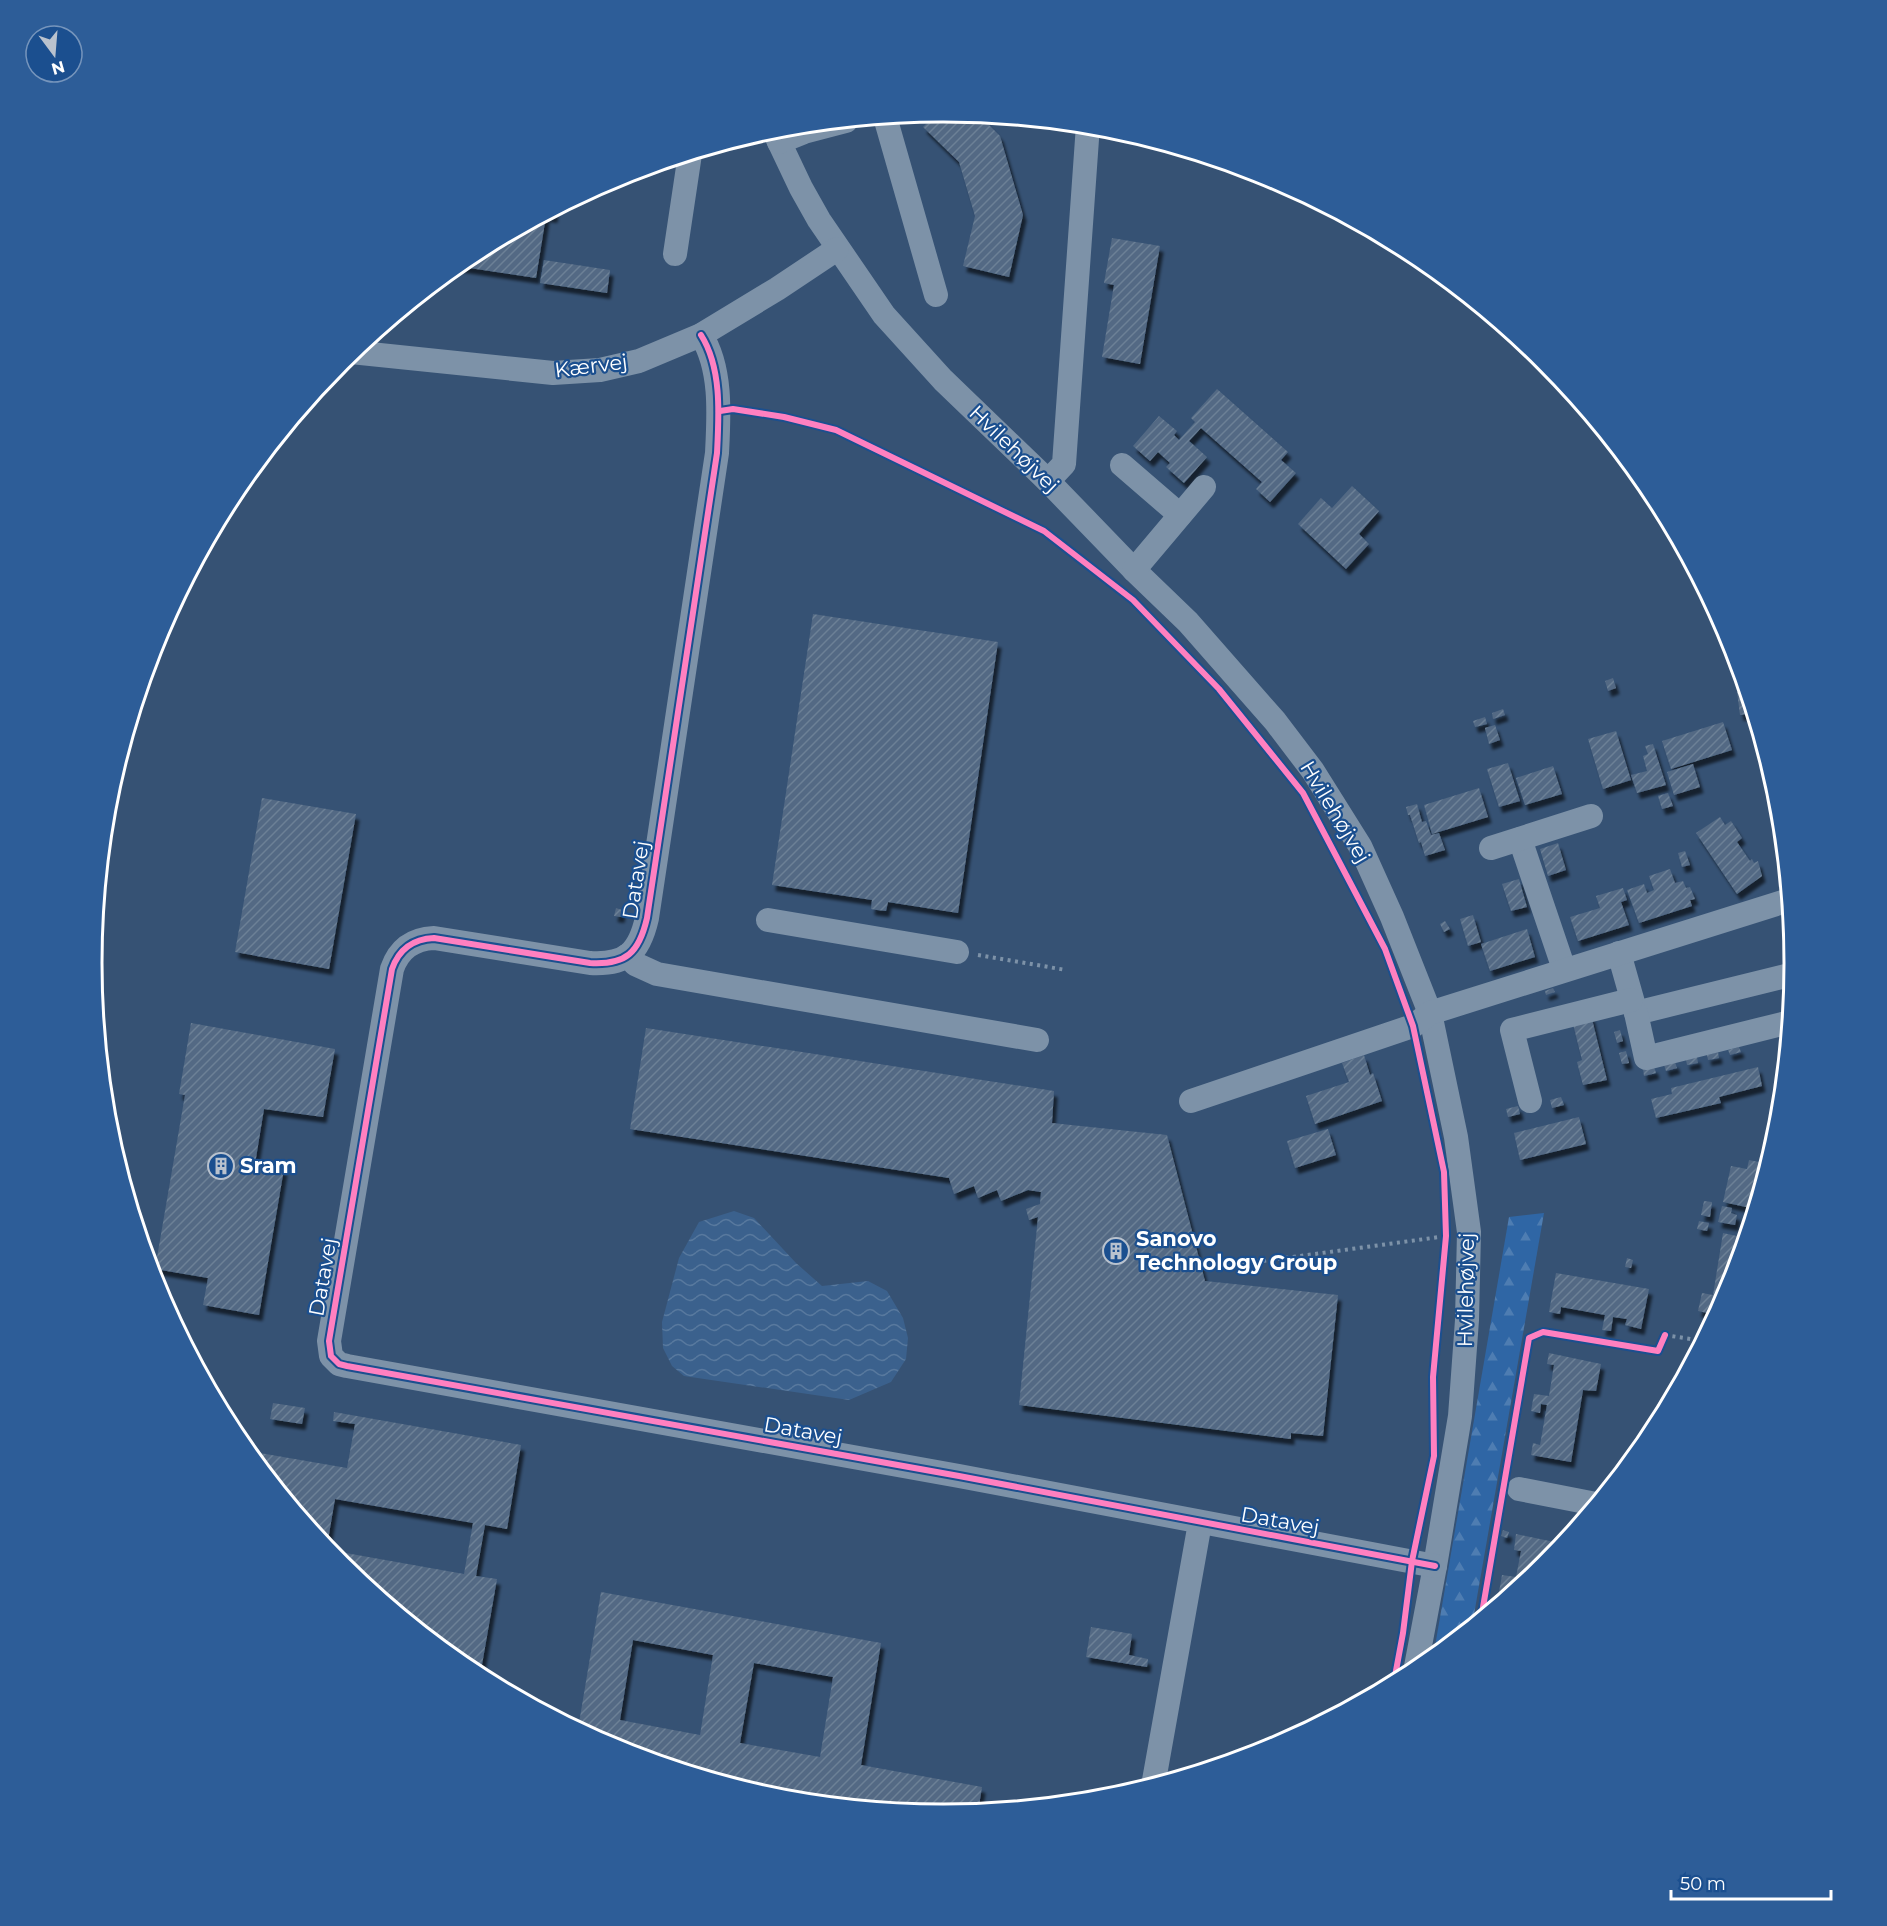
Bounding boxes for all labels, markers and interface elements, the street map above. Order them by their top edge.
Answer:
north arrow [24,24,84,84]
text: N [49,57,67,79]
street label: Kærvej [553,349,629,382]
street label: Hvilehøjvej [964,400,1064,498]
street label: Hvilehøjvej [1295,756,1376,867]
street label: Datavej [617,839,654,921]
building icon: Sram [206,1151,236,1181]
place label: Sram [240,1153,297,1178]
place label: Sanovo Technology Group [1136,1226,1337,1275]
street label: Hvilehøjvej [1452,1232,1479,1348]
street label: Datavej [303,1236,342,1318]
building icon: Sanovo Technology Group [1101,1236,1131,1266]
street label: Datavej [762,1411,844,1450]
street label: Datavej [1239,1501,1321,1540]
scale bar [1671,1863,1832,1901]
text: 50 m [1680,1873,1726,1895]

